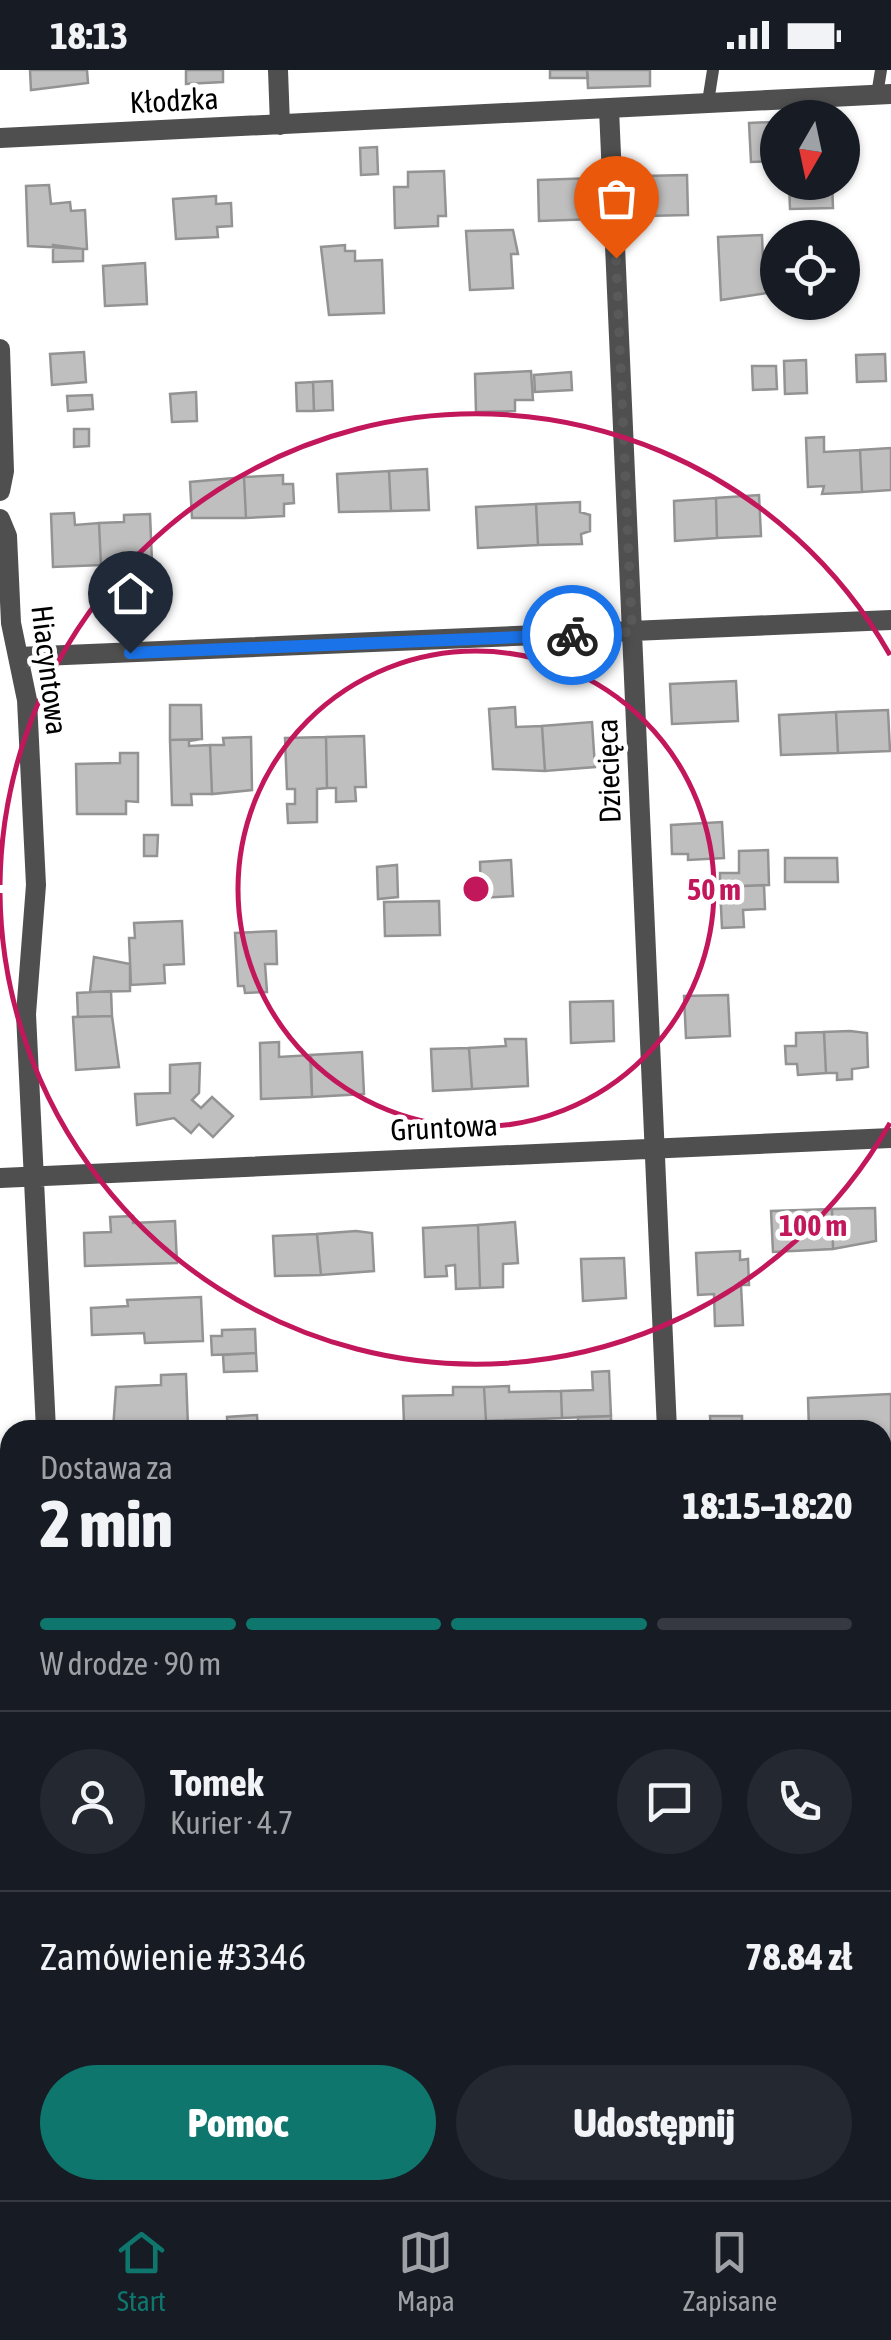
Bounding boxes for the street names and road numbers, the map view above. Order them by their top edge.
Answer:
street label: Kłodzka [129,81,219,119]
street label: Hiacyntowa [25,603,75,737]
street label: Dziecięca [589,718,627,824]
street label: Gruntowa [389,1107,499,1147]

